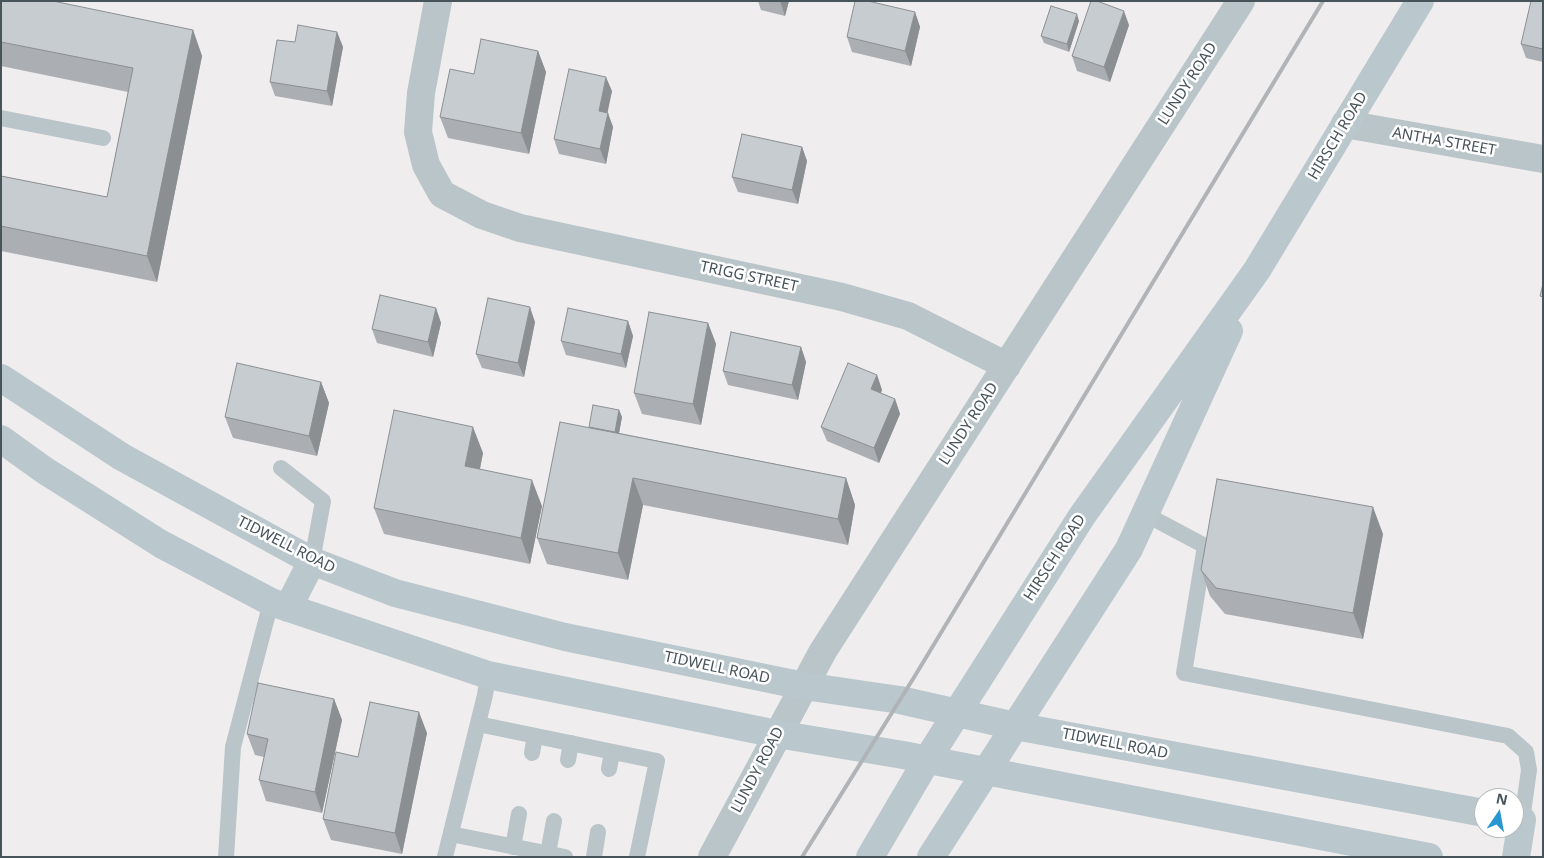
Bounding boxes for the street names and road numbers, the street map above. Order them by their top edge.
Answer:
street label: LUNDY ROAD [1155,39,1221,129]
street label: HIRSCH ROAD [1305,89,1371,183]
street label: ANTHA STREET [1391,124,1497,160]
street label: TRIGG STREET [699,258,799,296]
street label: LUNDY ROAD [936,379,1002,469]
street label: HIRSCH ROAD [1020,511,1090,605]
street label: TIDWELL ROAD [234,513,338,577]
street label: TIDWELL ROAD [663,648,771,688]
street label: LUNDY ROAD [728,724,788,816]
street label: TIDWELL ROAD [1061,725,1169,763]

